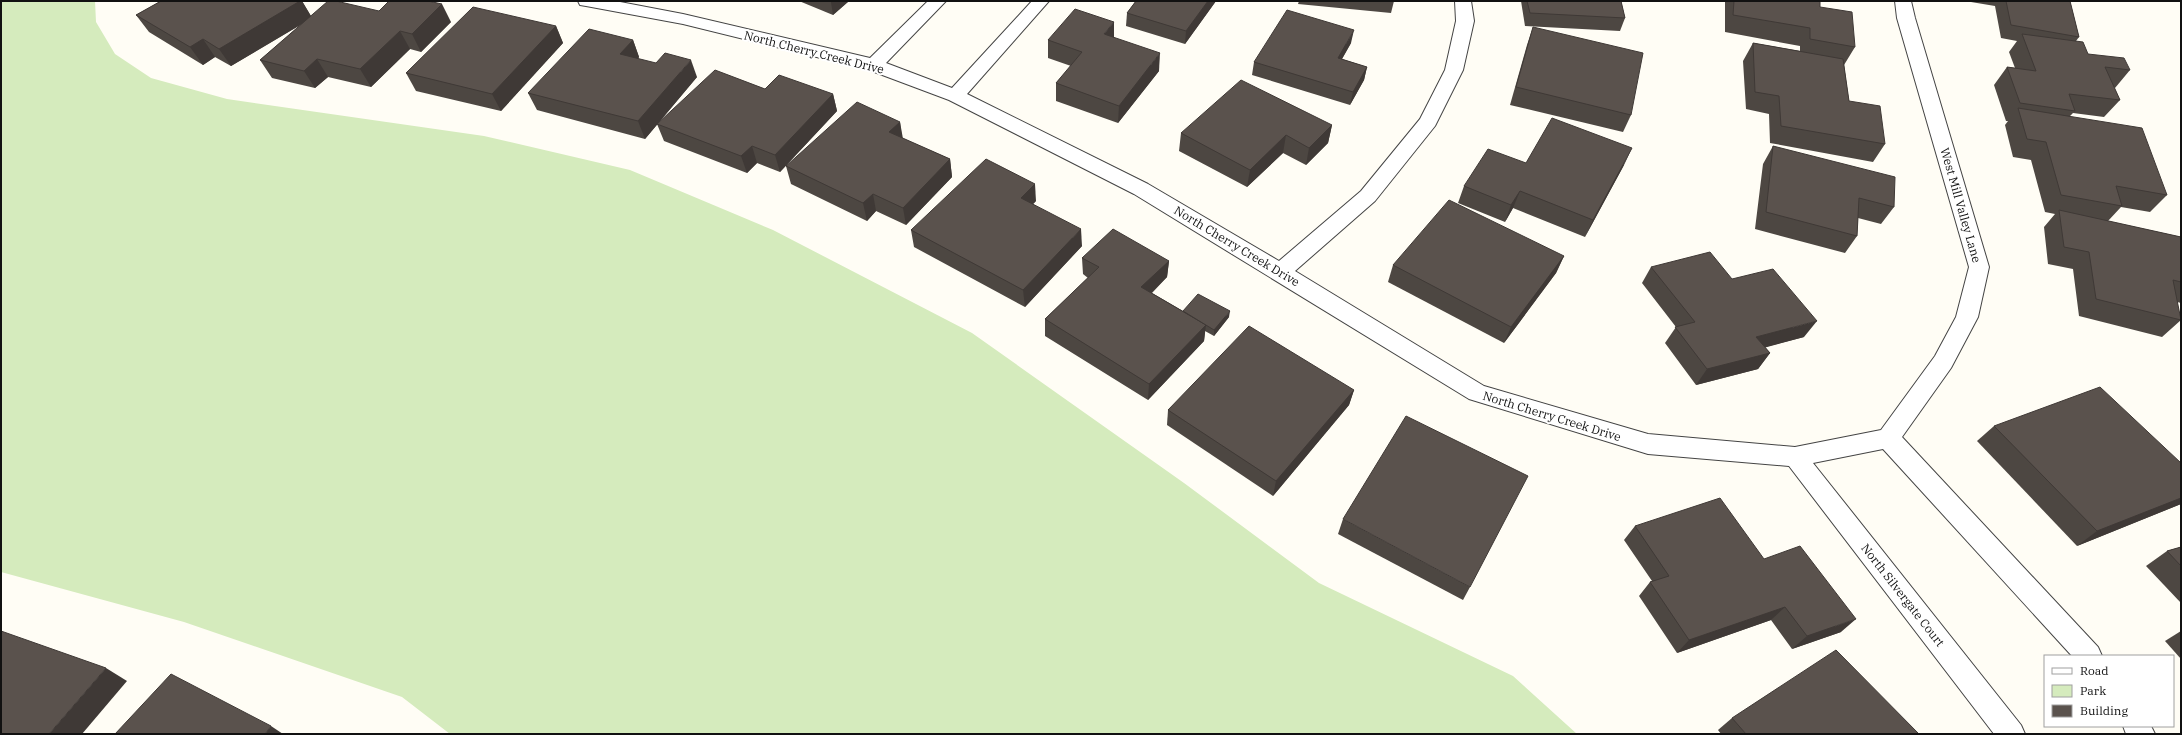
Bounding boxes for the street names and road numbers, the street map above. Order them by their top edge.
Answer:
street label: North Cherry Creek Drive [742,27,886,77]
street label: West Mill Valley Lane [1937,146,1985,264]
street label: North Cherry Creek Drive [1172,203,1302,289]
street label: North Cherry Creek Drive [1481,388,1623,444]
street label: North Silvergate Court [1858,541,1948,649]

